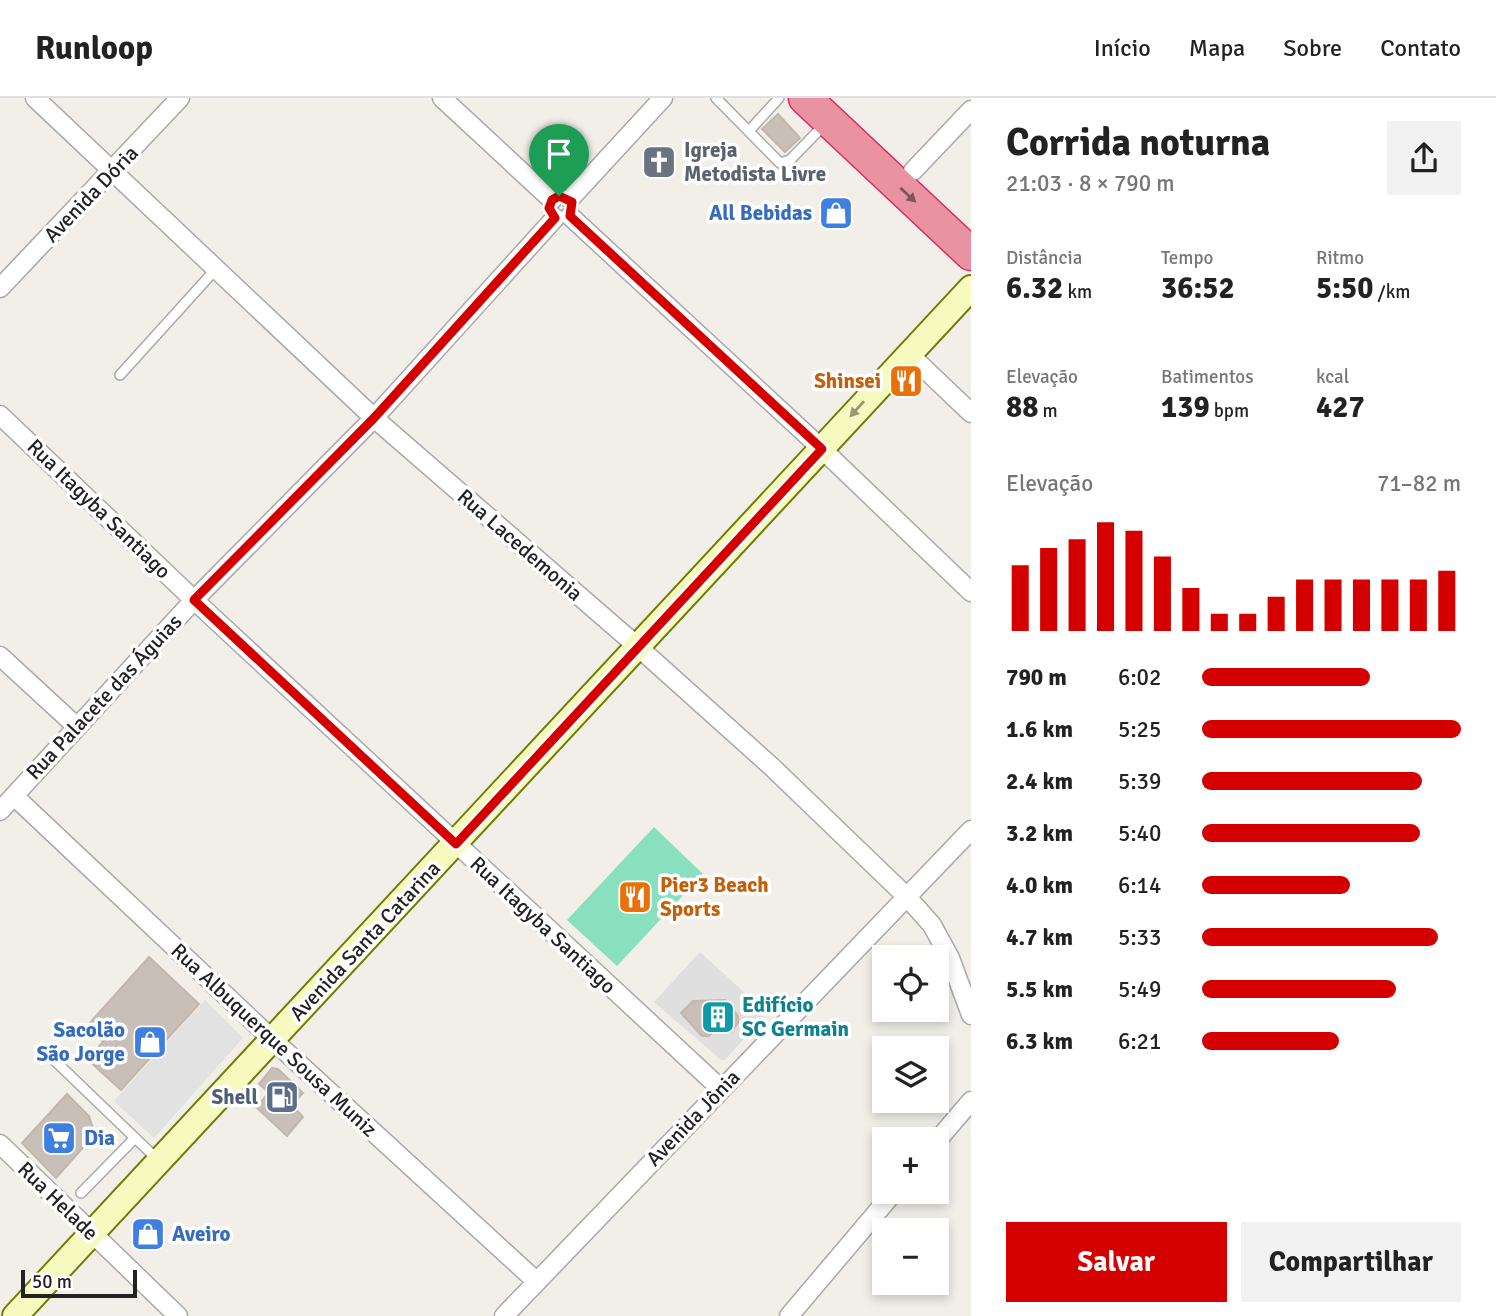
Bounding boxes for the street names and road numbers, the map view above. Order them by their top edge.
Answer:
street label: Avenida Dória [38,140,144,248]
street label: Rua Itagyba Santiago [22,434,176,584]
street label: Rua Lacedemonia [452,483,588,607]
street label: Rua Palacete das Águias [21,609,187,785]
street label: Rua Itagyba Santiago [465,851,621,999]
street label: Avenida Santa Catarina [284,856,446,1026]
street label: Rua Albuquerque Sousa Muniz [166,938,382,1142]
street label: Avenida Jônia [641,1064,745,1172]
street label: Rua Helade [12,1156,104,1246]

